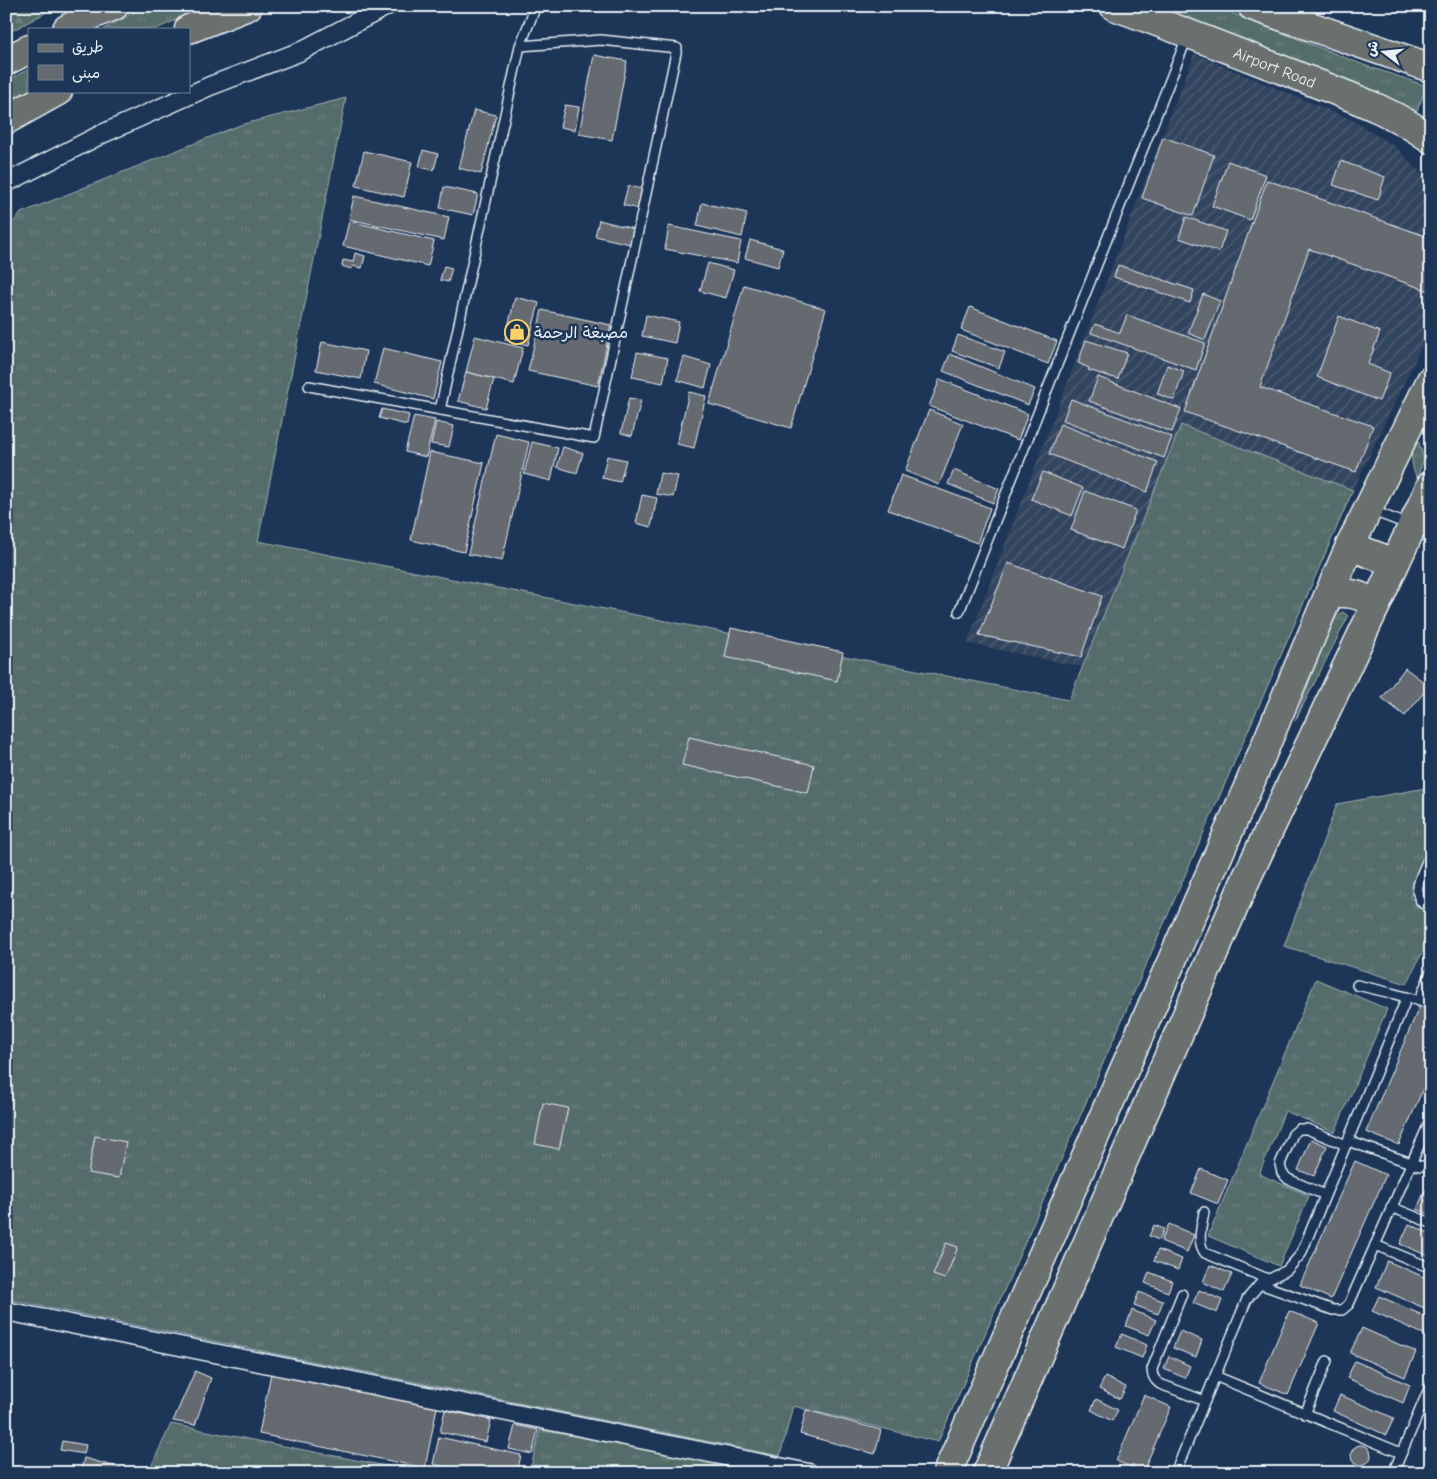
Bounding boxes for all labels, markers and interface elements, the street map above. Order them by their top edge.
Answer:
legend [28,28,190,92]
north arrow [1360,28,1410,78]
text: طريق [72,38,104,56]
text: ش [1362,39,1382,58]
street label: Airport Road [1231,44,1318,92]
text: مبنى [72,64,100,83]
shop icon: مصبغة الرحمة [504,319,530,345]
place label: مصبغة الرحمة [534,324,628,342]

